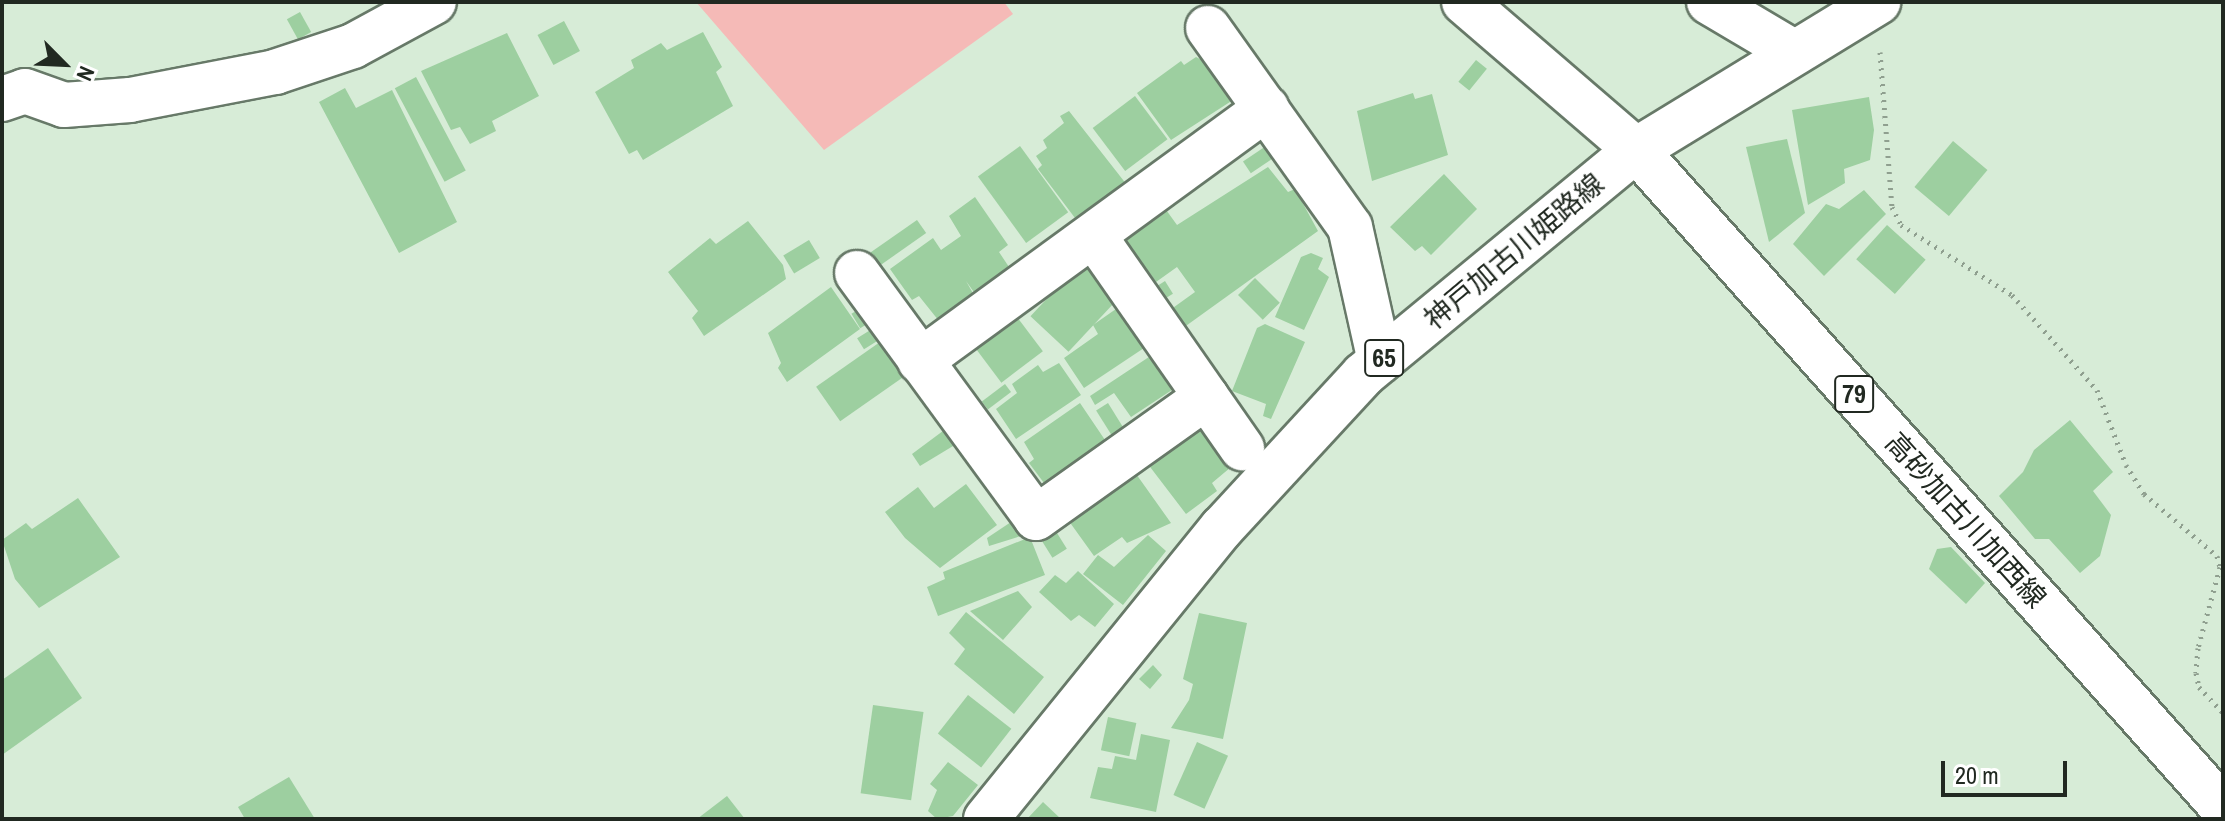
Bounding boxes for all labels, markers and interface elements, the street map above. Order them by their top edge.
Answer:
north arrow [24,24,104,104]
text: N [70,62,102,86]
street label: 神戸加古川姫路線 [1417,166,1611,336]
road number: 65 [1364,336,1404,380]
road number: 79 [1834,372,1874,416]
street label: 高砂加古川加西線 [1879,426,2053,614]
scale bar [1945,745,2071,795]
text: 20 m [1955,759,1999,791]

